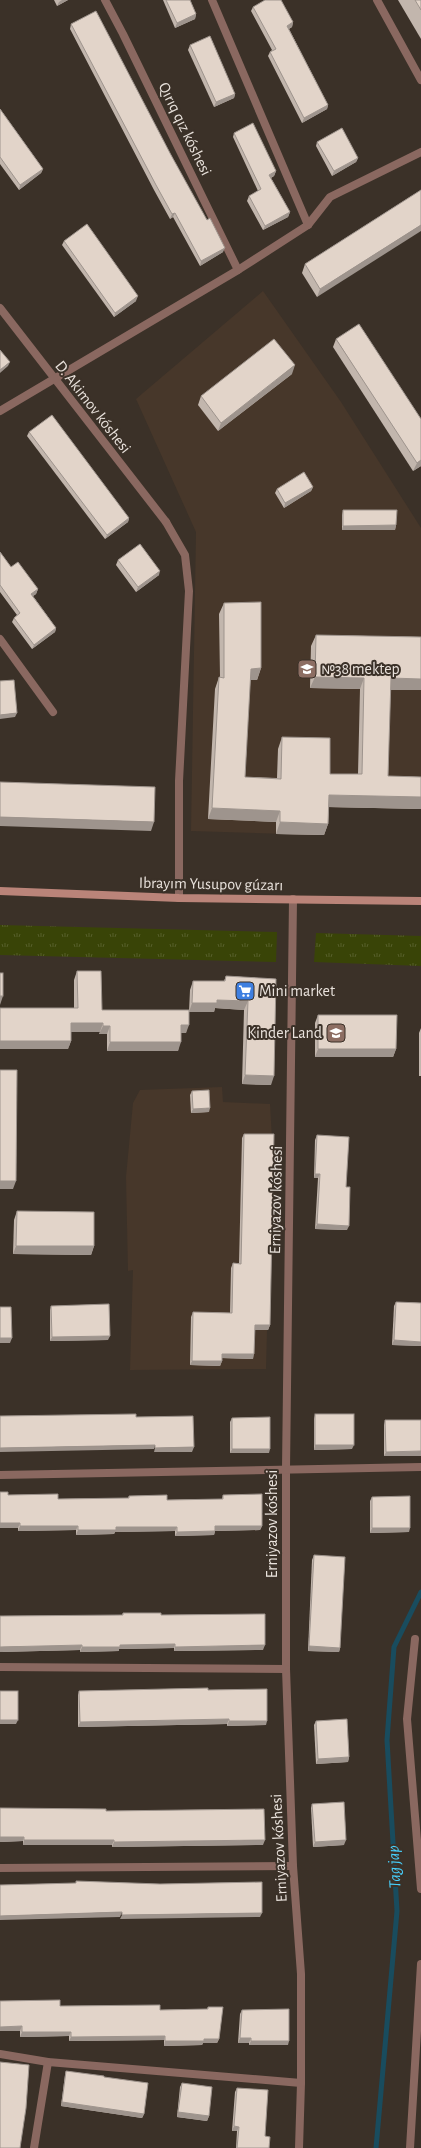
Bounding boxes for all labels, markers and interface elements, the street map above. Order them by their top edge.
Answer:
street label: Qırıq qız kóshesi [155,80,214,179]
street label: D. Akimov kóshesi [52,358,134,456]
school or university icon: №38 mektep [296,658,318,680]
place label: №38 mektep [321,661,400,677]
street label: Ibrayım Yusupov gúzarı [139,875,283,894]
supermarket icon: Mini market [234,980,256,1002]
place label: Mini market [259,983,335,999]
school or university icon: Kinder Land [325,1022,347,1044]
place label: Kinder Land [247,1025,322,1041]
street label: Erniyazov kóshesi [267,1146,286,1254]
street label: Erniyazov kóshesi [264,1470,281,1578]
street label: Erniyazov kóshesi [268,1793,291,1903]
water label: Tag jap [384,1845,405,1889]

